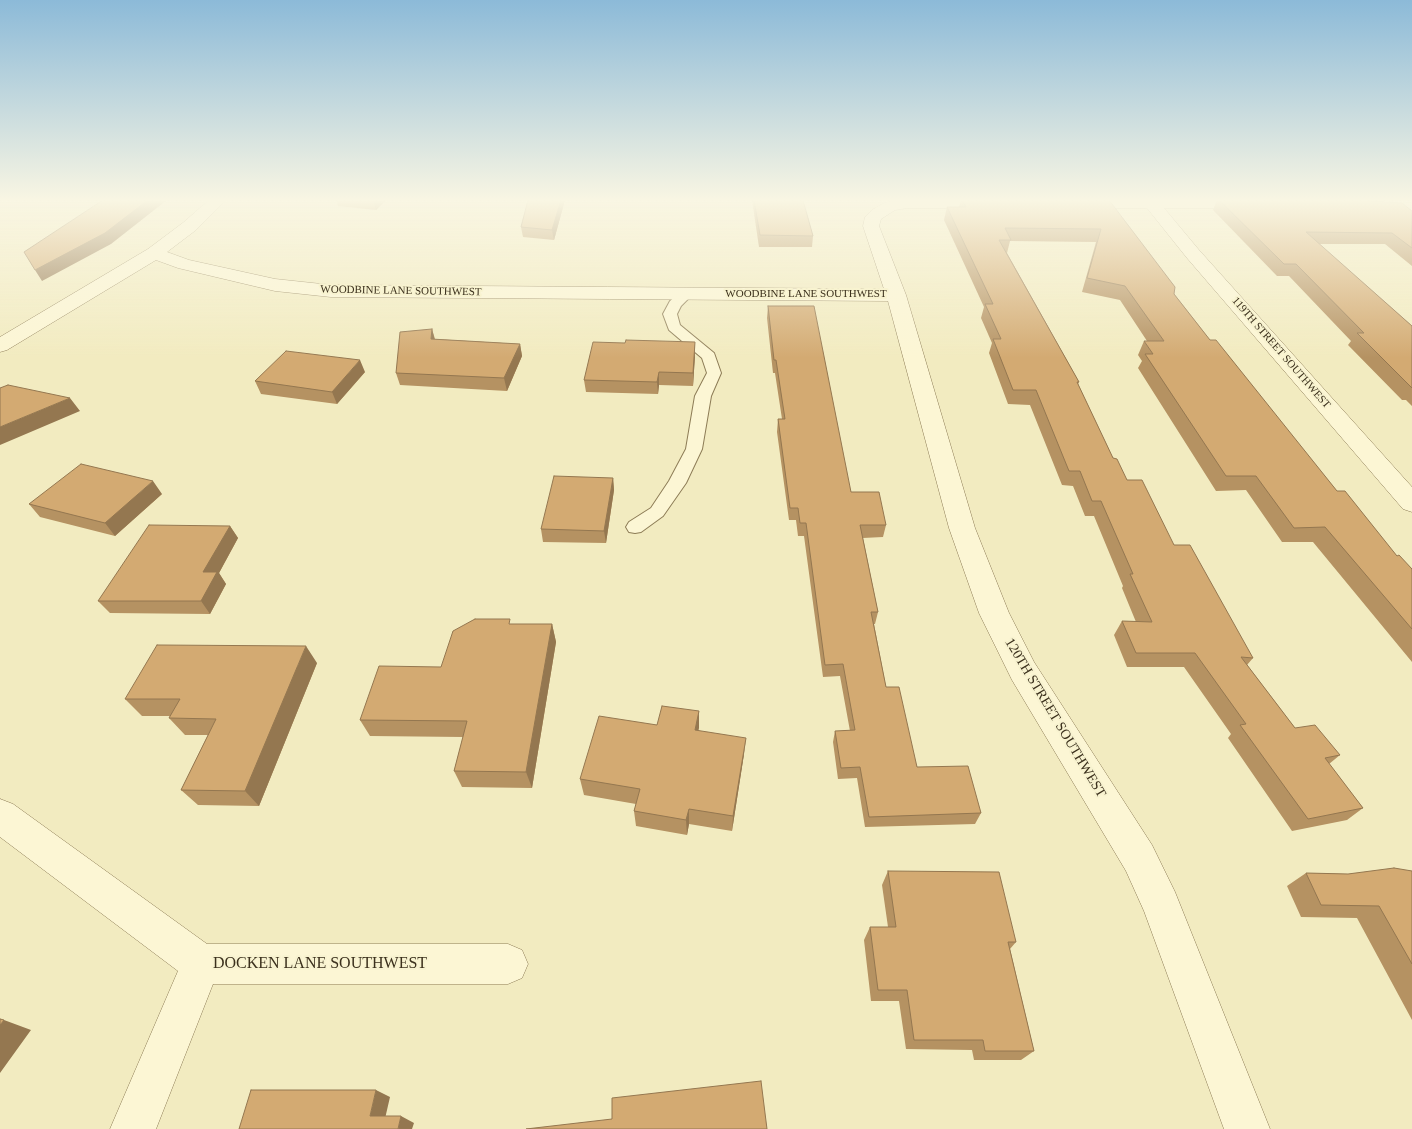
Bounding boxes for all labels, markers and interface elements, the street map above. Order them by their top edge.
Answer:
street label: WOODBINE LANE SOUTHWEST [320,283,482,299]
street label: WOODBINE LANE SOUTHWEST [725,287,887,301]
street label: 119TH STREET SOUTHWEST [1229,295,1333,411]
street label: 120TH STREET SOUTHWEST [1001,635,1109,801]
street label: DOCKEN LANE SOUTHWEST [213,954,427,974]

